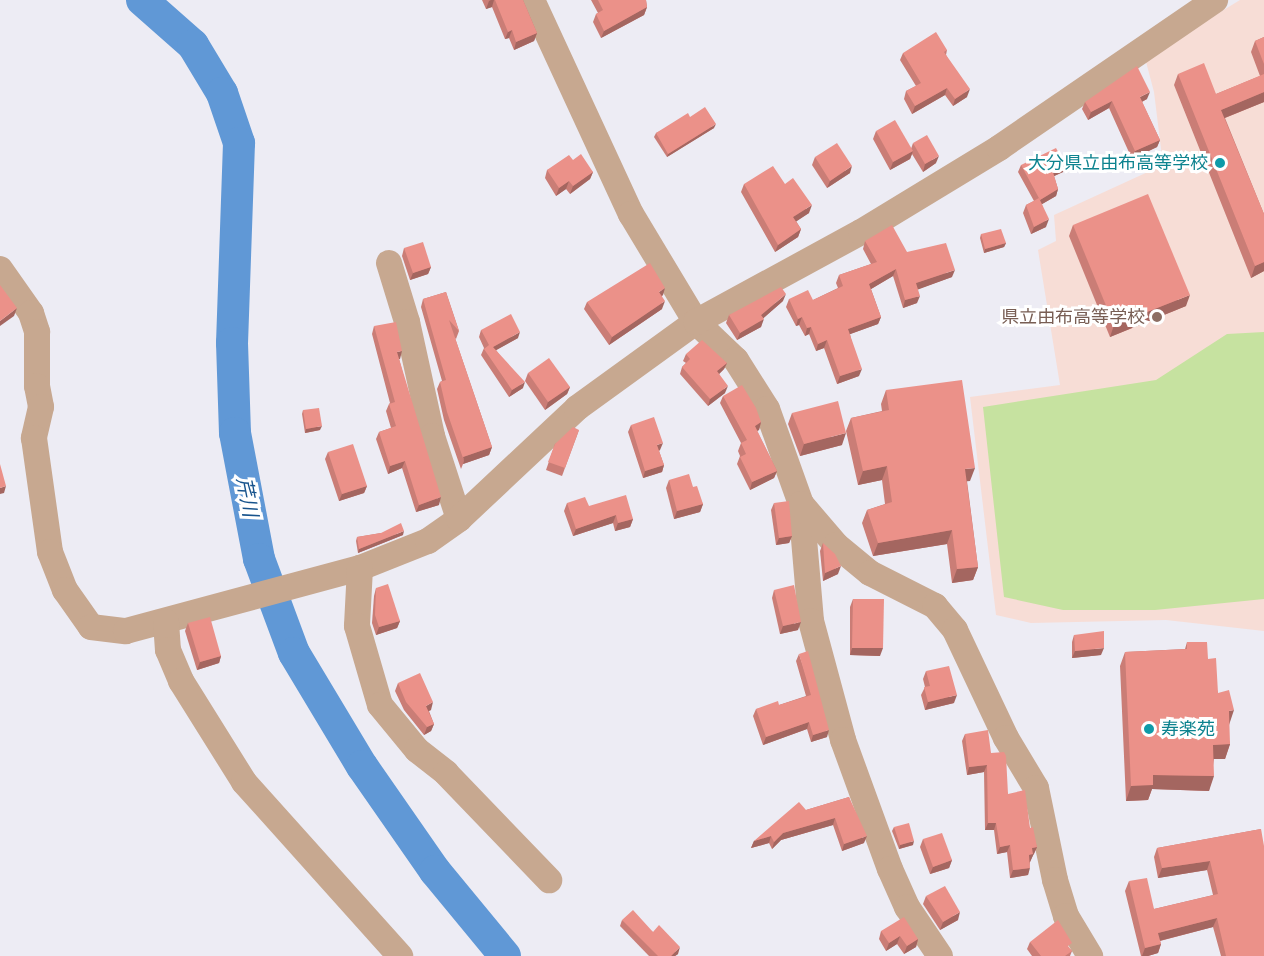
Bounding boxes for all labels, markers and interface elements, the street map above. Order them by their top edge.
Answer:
place label: 大分県立由布高等学校 [1028,152,1208,174]
marker: 大分県立由布高等学校 [1213,156,1227,170]
place label: 県立由布高等学校 [1001,306,1145,328]
marker: 県立由布高等学校 [1150,310,1164,324]
water label: 芹川 [231,475,263,519]
place label: 寿楽苑 [1161,718,1215,740]
marker: 寿楽苑 [1142,722,1156,736]

